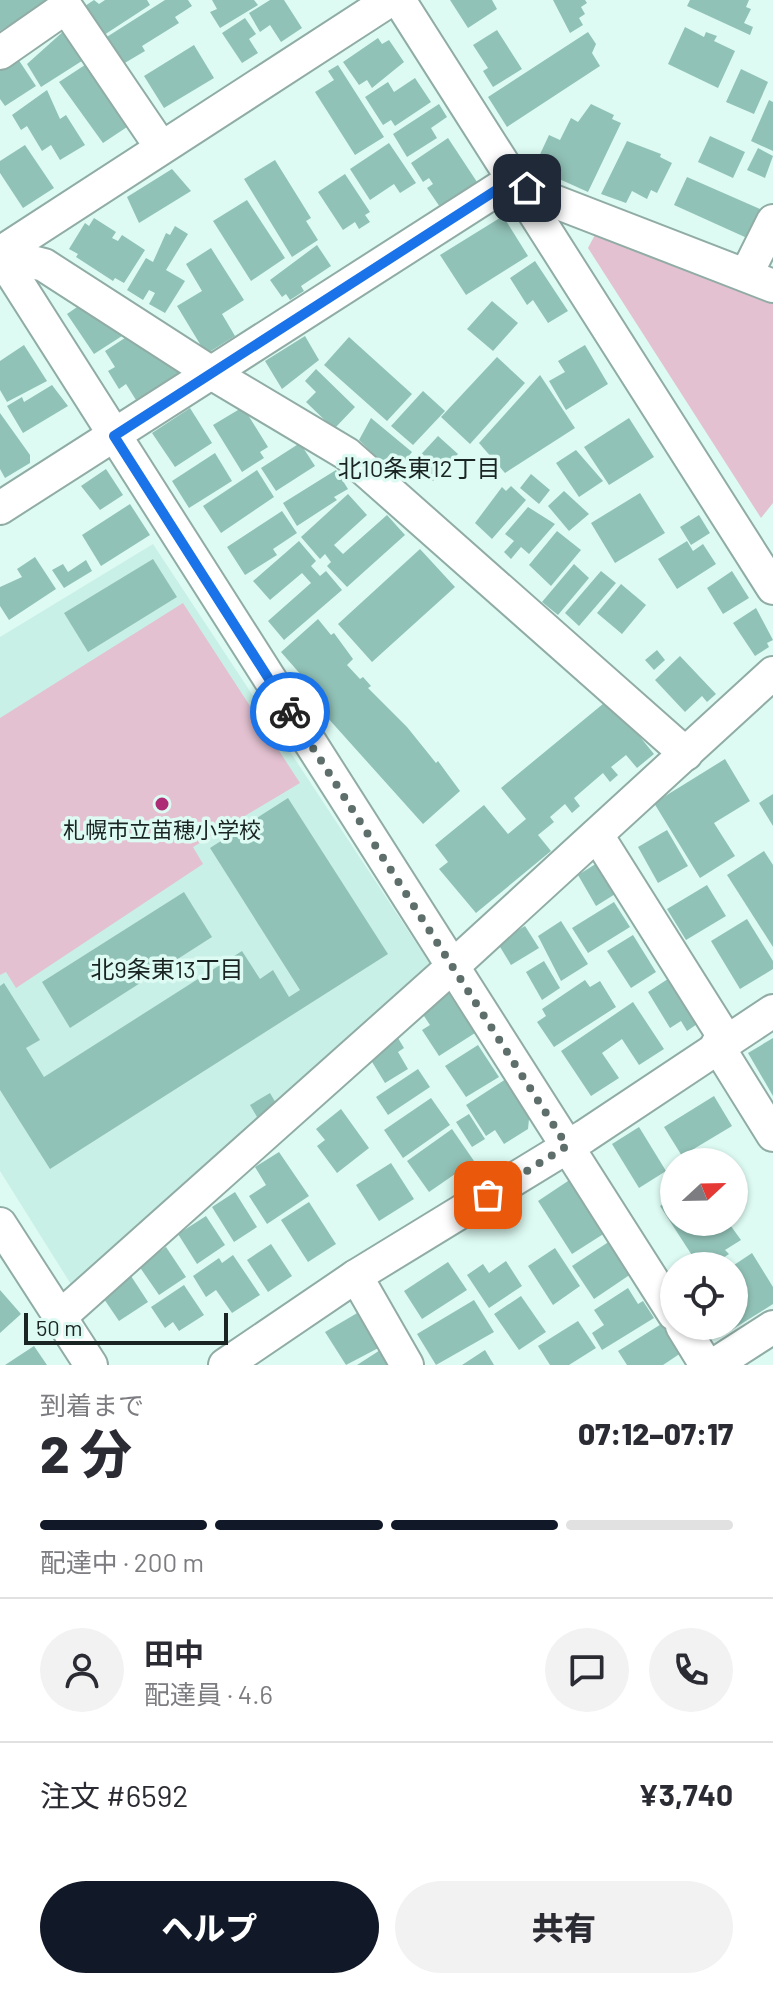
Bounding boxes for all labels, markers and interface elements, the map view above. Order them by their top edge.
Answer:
pin [493,154,561,222]
icon: home [505,166,549,210]
district label: 北10条東12丁目 [337,453,501,482]
courier [250,672,330,752]
icon: bike [268,690,312,734]
marker: 札幌市立苗穂小学校 [153,795,171,813]
place label: 札幌市立苗穂小学校 [63,816,261,842]
district label: 北9条東13丁目 [90,954,244,983]
north arrow [660,1148,748,1236]
map controls [660,1148,748,1340]
pin [454,1161,522,1229]
icon: bag [466,1173,510,1217]
button: locate [660,1252,748,1340]
scale bar [24,1309,228,1345]
text: 50 m [36,1314,82,1340]
text: 到着まで [40,1389,144,1420]
text: 07:12–07:17 [578,1415,733,1451]
text: 2 分 [40,1421,132,1483]
text: 配達中 · 200 m [40,1546,204,1577]
button: person [40,1628,124,1712]
button: chat [545,1628,629,1712]
button: phone [649,1628,733,1712]
text: 田中 [144,1635,204,1671]
text: 配達員 · 4.6 [144,1678,273,1709]
text: ¥3,740 [638,1776,733,1812]
text: 注文 #6592 [40,1777,188,1813]
button: ヘルプ [40,1881,379,1973]
button: 共有 [395,1881,733,1973]

